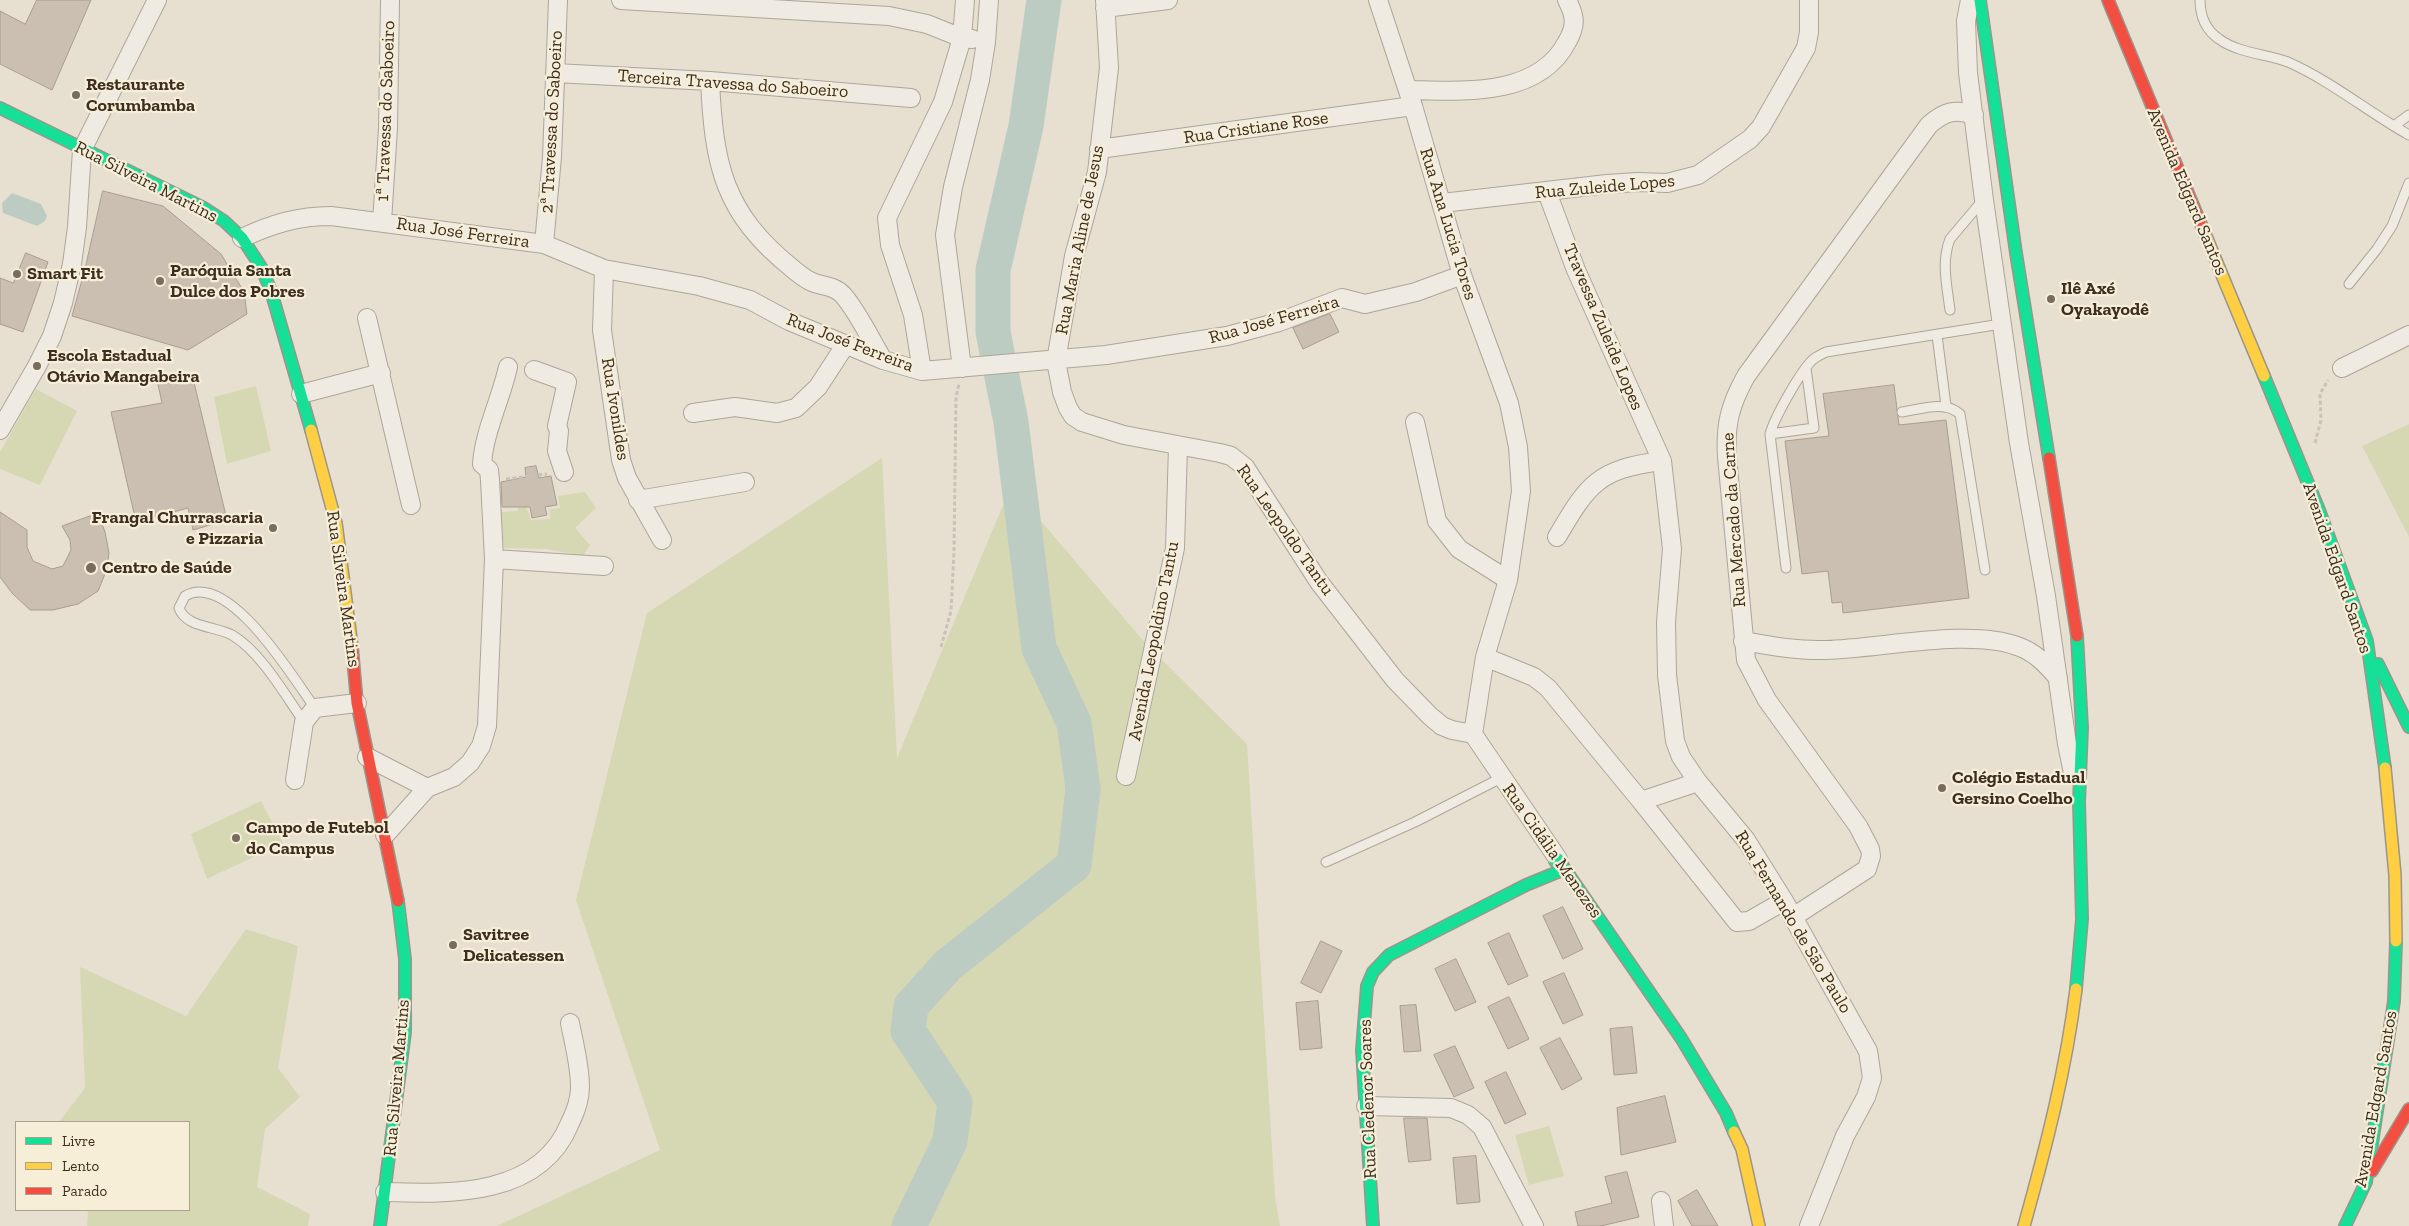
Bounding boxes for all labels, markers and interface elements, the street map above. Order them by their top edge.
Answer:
street label: 1ª Travessa do Saboeiro [372,20,400,202]
street label: 2ª Travessa do Saboeiro [536,30,568,214]
street label: Terceira Travessa do Saboeiro [617,65,849,103]
place label: Restaurante Corumbamba [86,74,195,116]
marker: Restaurante Corumbamba [70,89,82,101]
street label: Avenida Edgard Santos [2142,105,2232,279]
street label: Rua Cristiane Rose [1182,107,1330,149]
street label: Rua Silveira Martins [71,137,221,227]
street label: Rua Maria Aline de Jesus [1051,143,1109,337]
street label: Rua Ana Lucia Tores [1415,145,1481,303]
street label: Rua Zuleide Lopes [1534,170,1676,204]
street label: Rua José Ferreira [395,213,531,253]
street label: Travessa Zuleide Lopes [1558,240,1648,414]
place label: Paróquia Santa Dulce dos Pobres [170,260,305,302]
place label: Smart Fit [27,263,103,285]
marker: Smart Fit [11,268,23,280]
marker: Paróquia Santa Dulce dos Pobres [154,275,166,287]
place label: Ilê Axé Oyakayodê [2061,278,2149,320]
street label: Rua José Ferreira [1206,291,1342,349]
marker: Ilê Axé Oyakayodê [2045,293,2057,305]
street label: Rua José Ferreira [783,309,917,377]
place label: Escola Estadual Otávio Mangabeira [47,345,200,388]
street label: Rua Ivonildes [596,356,634,462]
marker: Escola Estadual Otávio Mangabeira [31,360,43,372]
street label: Rua Mercado da Carne [1717,432,1751,608]
street label: Rua Leopoldo Tantu [1232,460,1338,600]
street label: Avenida Edgard Santos [2298,480,2376,656]
place label: Frangal Churrascaria e Pizzaria [91,507,263,550]
street label: Rua Silveira Martins [321,509,365,669]
marker: Frangal Churrascaria e Pizzaria [267,522,279,534]
street label: Avenida Leopoldino Tantu [1124,540,1184,742]
place label: Centro de Saúde [102,557,232,579]
marker: Centro de Saúde [84,561,98,575]
place label: Colégio Estadual Gersino Coelho [1952,767,2085,810]
street label: Rua Cidália Menezes [1497,780,1607,922]
marker: Colégio Estadual Gersino Coelho [1936,782,1948,794]
place label: Campo de Futebol do Campus [246,817,389,860]
street label: Rua Fernando de São Paulo [1730,827,1856,1017]
marker: Campo de Futebol do Campus [230,832,242,844]
place label: Savitree Delicatessen [463,924,564,966]
marker: Savitree Delicatessen [447,939,459,951]
street label: Rua Silveira Martins [379,998,415,1158]
street label: Avenida Edgard Santos [2350,1009,2402,1189]
street label: Rua Cledenor Soares [1354,1019,1382,1179]
legend [15,1121,190,1211]
text: Livre [62,1132,95,1150]
text: Lento [62,1157,99,1175]
text: Parado [62,1182,107,1200]

